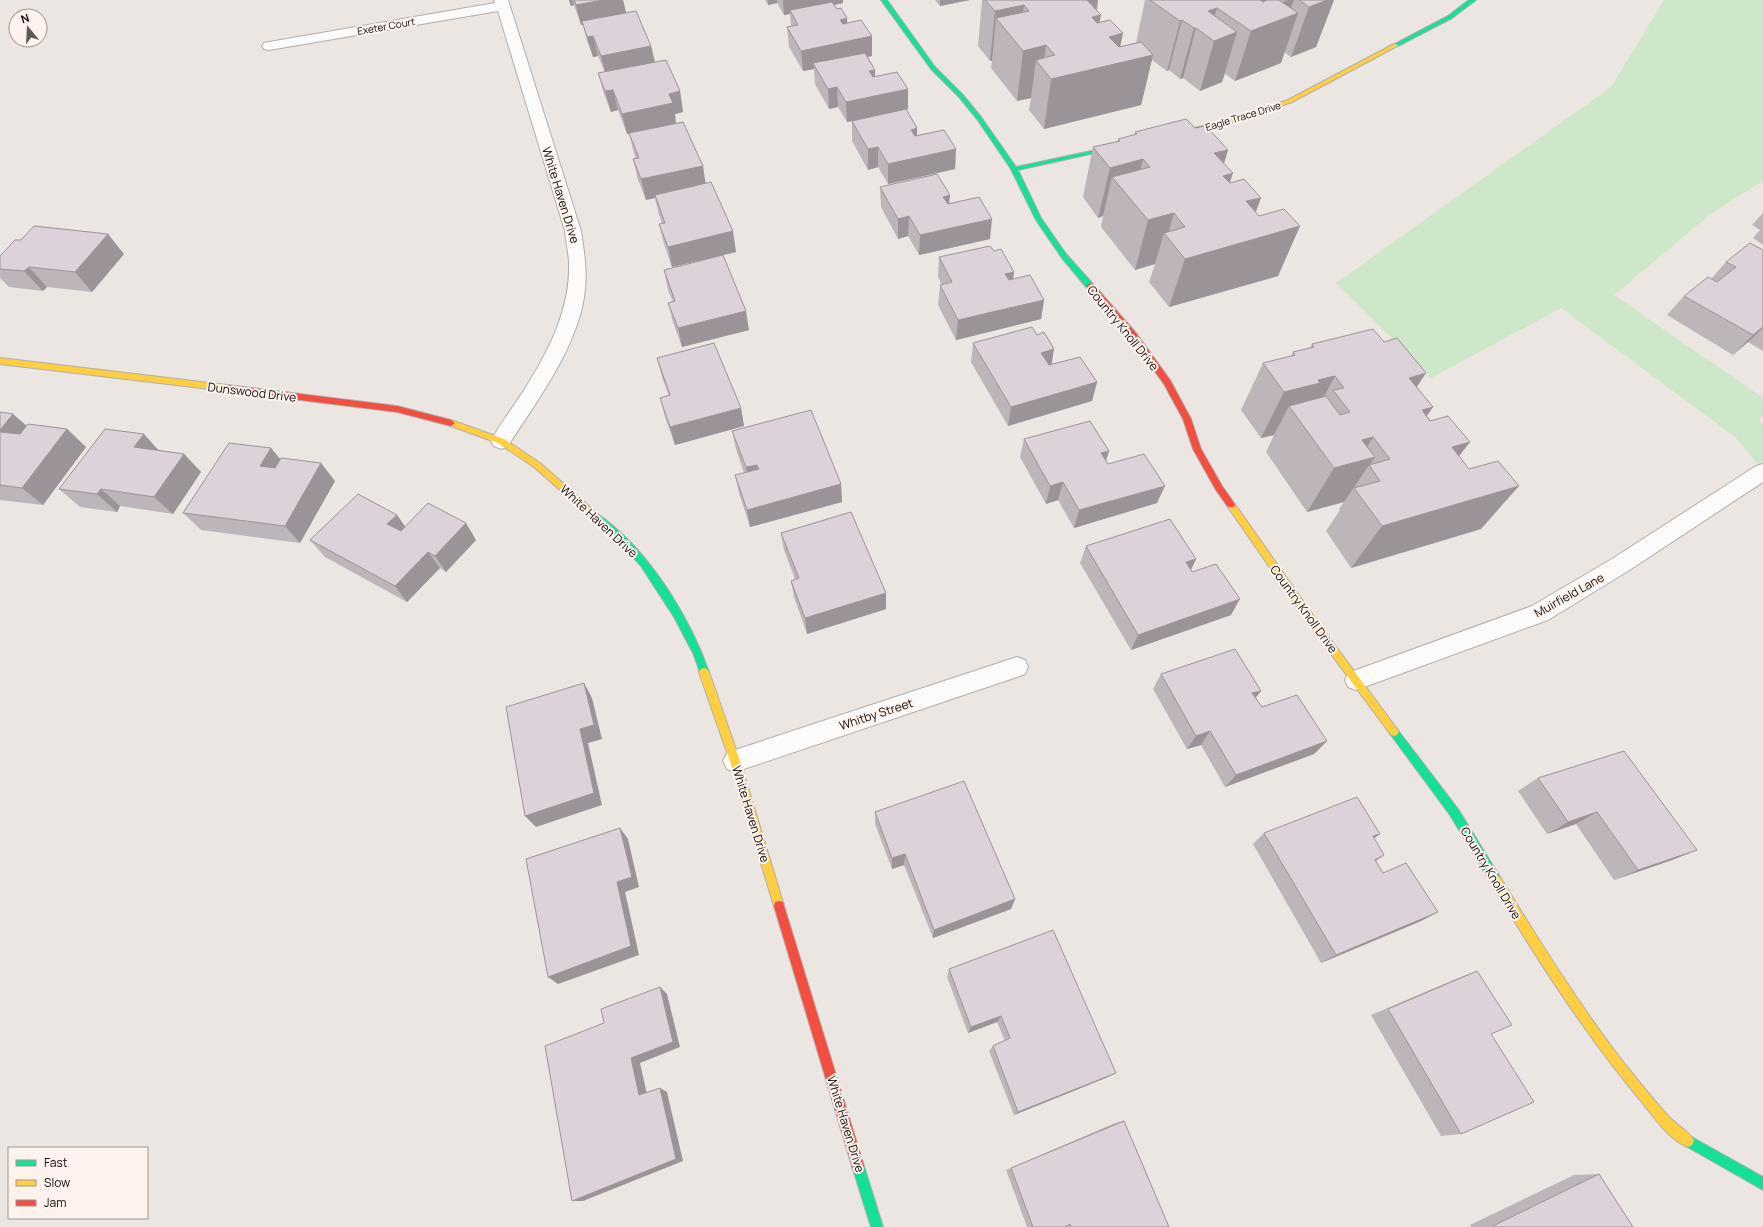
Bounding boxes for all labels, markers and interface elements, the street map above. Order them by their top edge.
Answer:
north arrow [8,8,48,48]
text: N [19,10,31,26]
street label: Exeter Court [356,14,416,38]
street label: Eagle Trace Drive [1203,98,1283,134]
street label: White Haven Drive [538,145,584,245]
street label: Country Knoll Drive [1083,282,1163,374]
street label: Dunswood Drive [207,378,297,406]
street label: White Haven Drive [557,481,641,561]
street label: Country Knoll Drive [1266,561,1342,657]
street label: Muirfield Lane [1531,569,1607,621]
street label: Whitby Street [837,694,915,734]
street label: White Haven Drive [728,764,774,864]
street label: Country Knoll Drive [1457,824,1525,922]
street label: White Haven Drive [823,1074,869,1174]
legend [8,1147,148,1219]
text: Fast [44,1154,68,1171]
text: Slow [44,1174,70,1191]
text: Jam [44,1194,66,1211]

